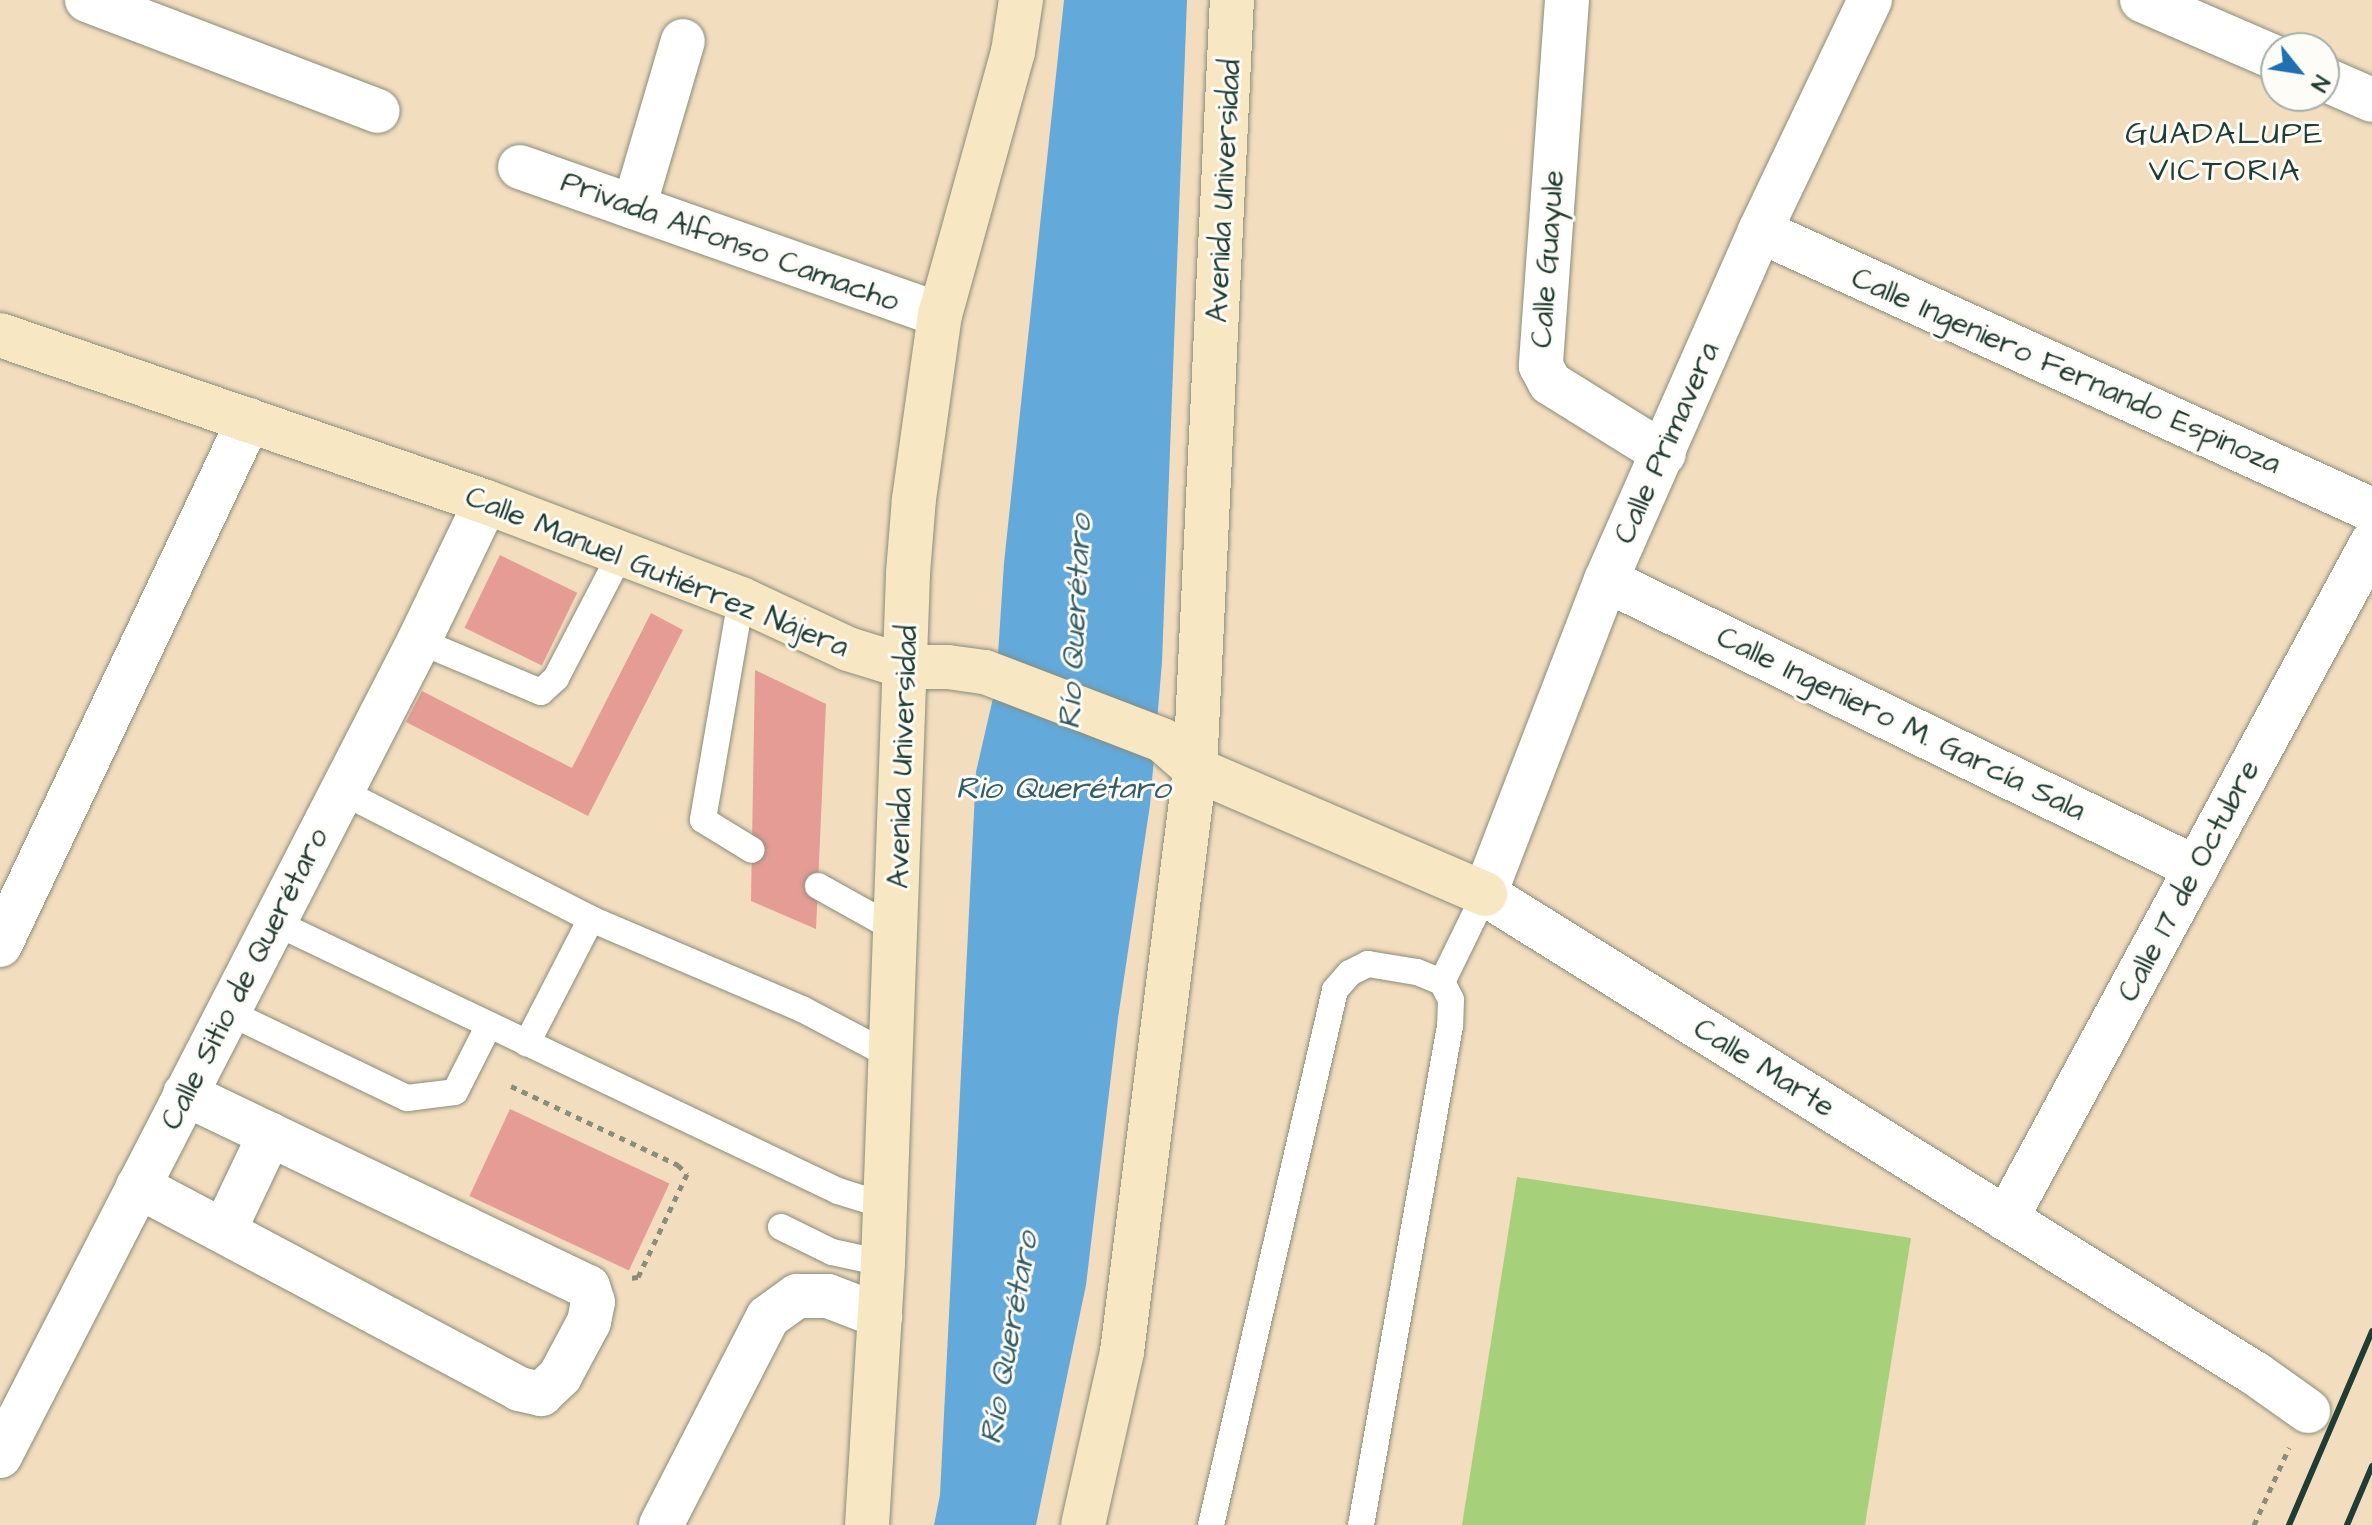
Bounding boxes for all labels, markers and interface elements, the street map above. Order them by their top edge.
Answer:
north arrow [2260,32,2340,112]
street label: Avenida Universidad [1199,58,1249,324]
text: N [2303,70,2336,97]
district label: GUADALUPE VICTORIA [2125,116,2325,191]
street label: Privada Alfonso Camacho [556,164,904,320]
street label: Calle Guayule [1524,169,1572,349]
street label: Calle Ingeniero Fernando Espinoza [1846,260,2286,482]
street label: Calle Primavera [1607,337,1727,549]
street label: Calle Manuel Gutiérrez Nájera [460,479,854,665]
water label: Río Querétaro [1051,514,1101,730]
street label: Calle Ingeniero M. García Sala [1711,619,2091,829]
street label: Avenida Universidad [880,625,926,889]
street label: Calle 17 de Octubre [2110,754,2268,1008]
water label: Rio Querétaro [956,770,1170,808]
street label: Calle Sitio de Querétaro [153,822,337,1136]
street label: Calle Marte [1687,1011,1841,1125]
water label: Río Querétaro [972,1229,1048,1447]

